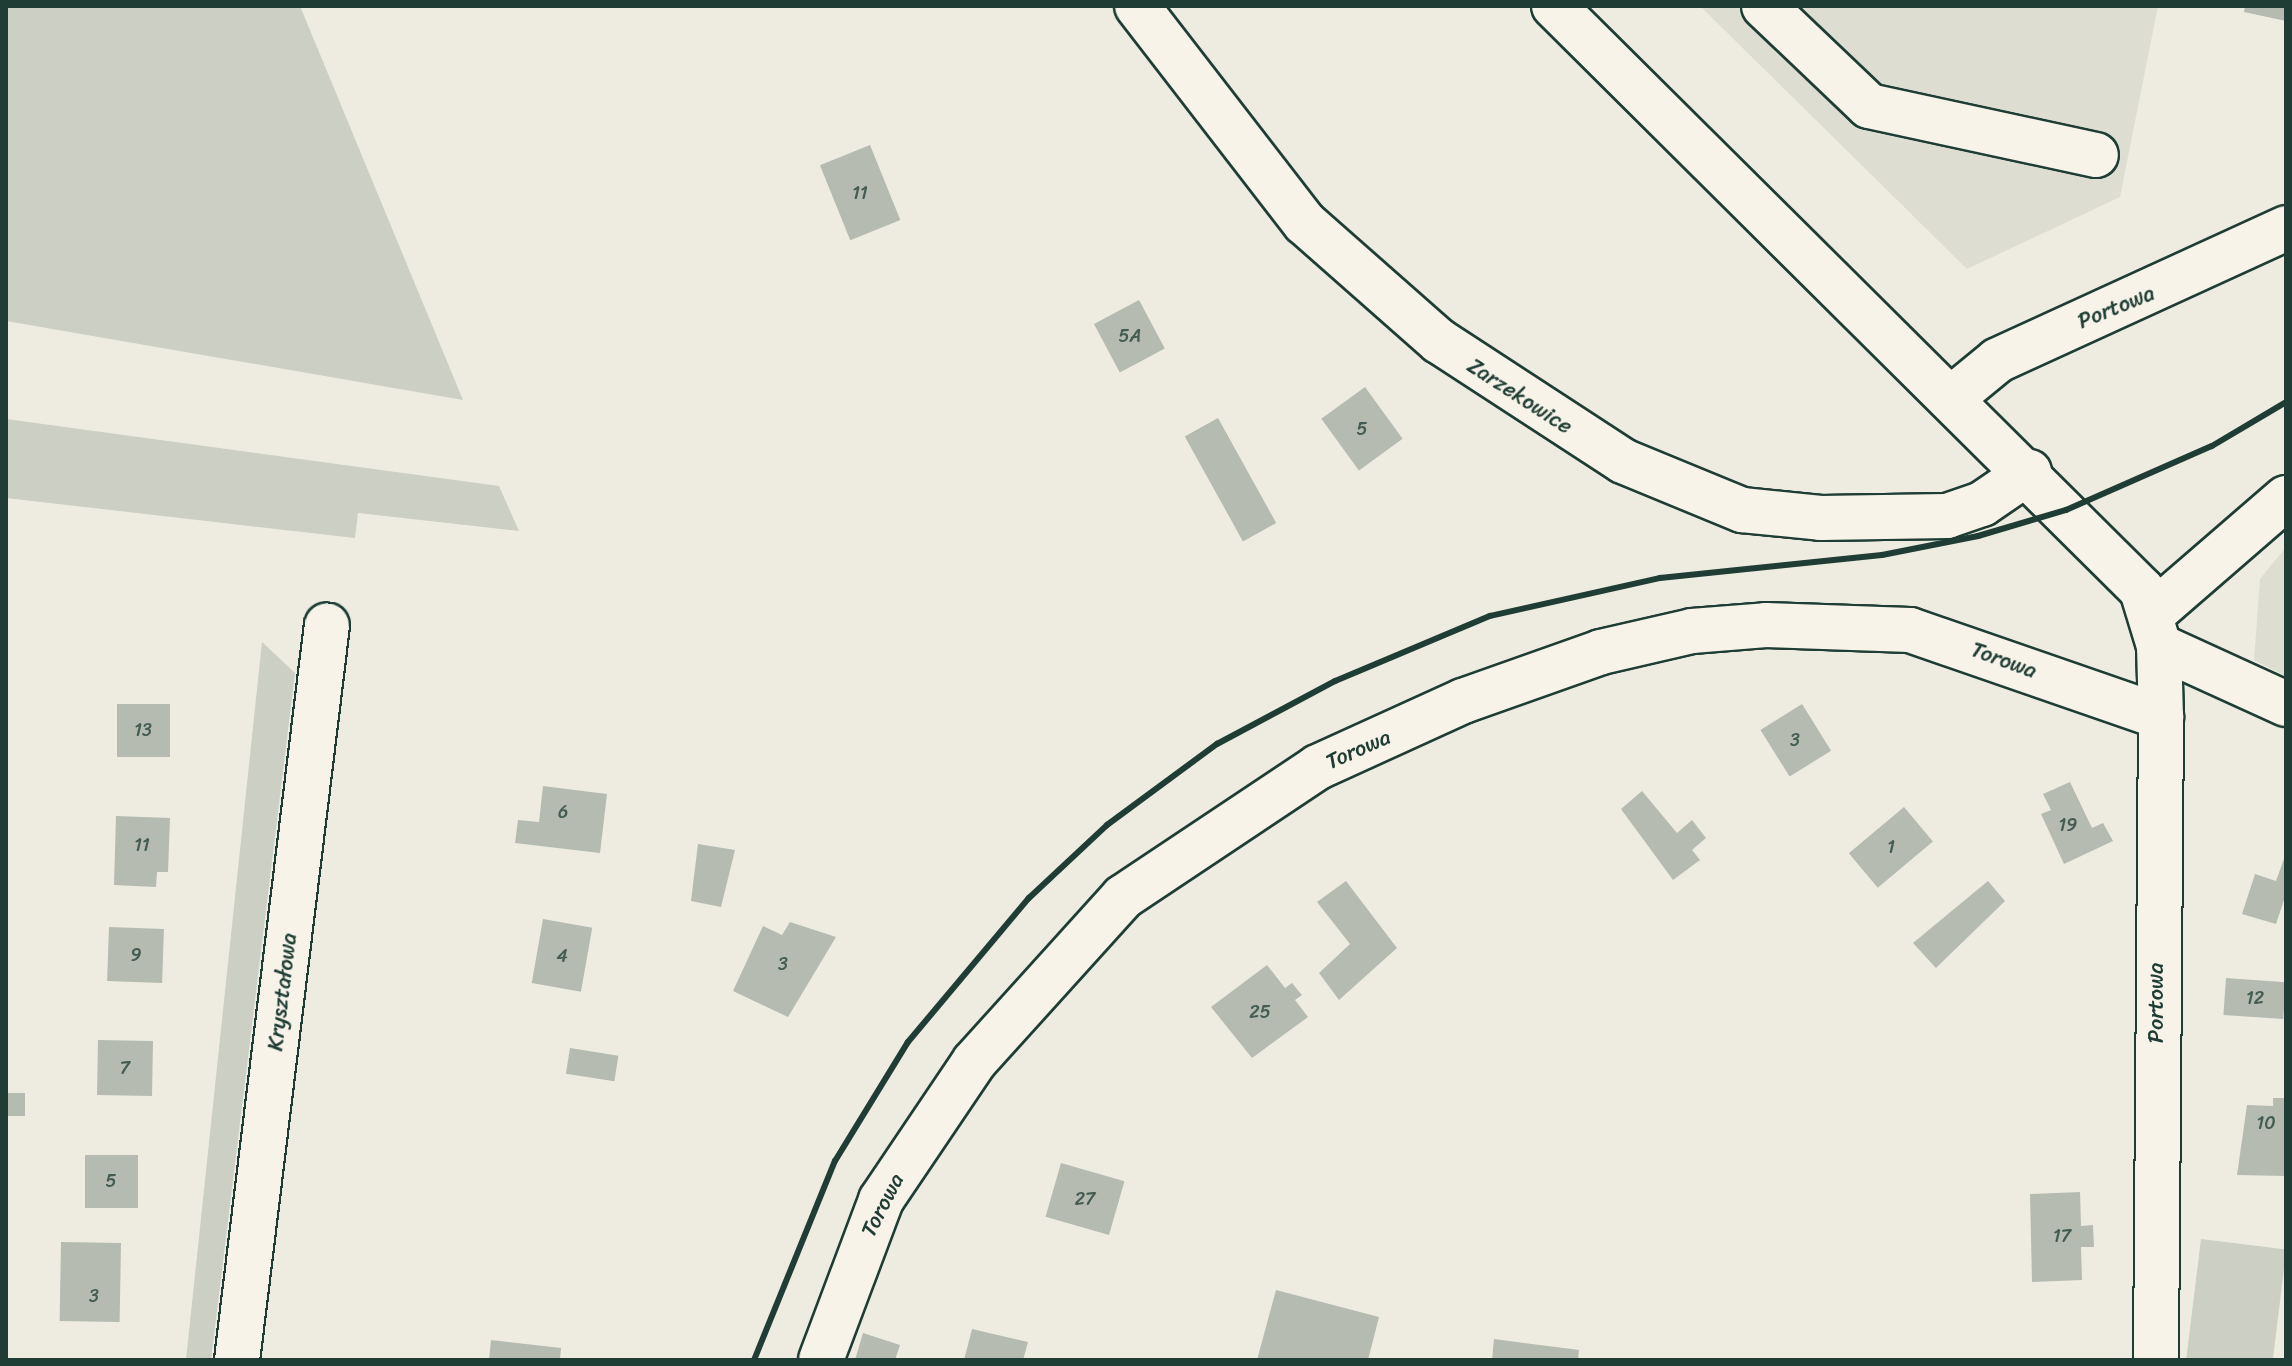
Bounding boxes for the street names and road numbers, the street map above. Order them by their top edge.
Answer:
street label: Portowa [2074,280,2158,334]
street label: Zarzekowice [1463,352,1577,440]
street label: Torowa [1968,636,2040,684]
street label: Torowa [1322,723,1394,775]
street label: Kryształowa [262,932,302,1052]
street label: Portowa [2143,963,2169,1043]
street label: Torowa [855,1169,909,1241]

